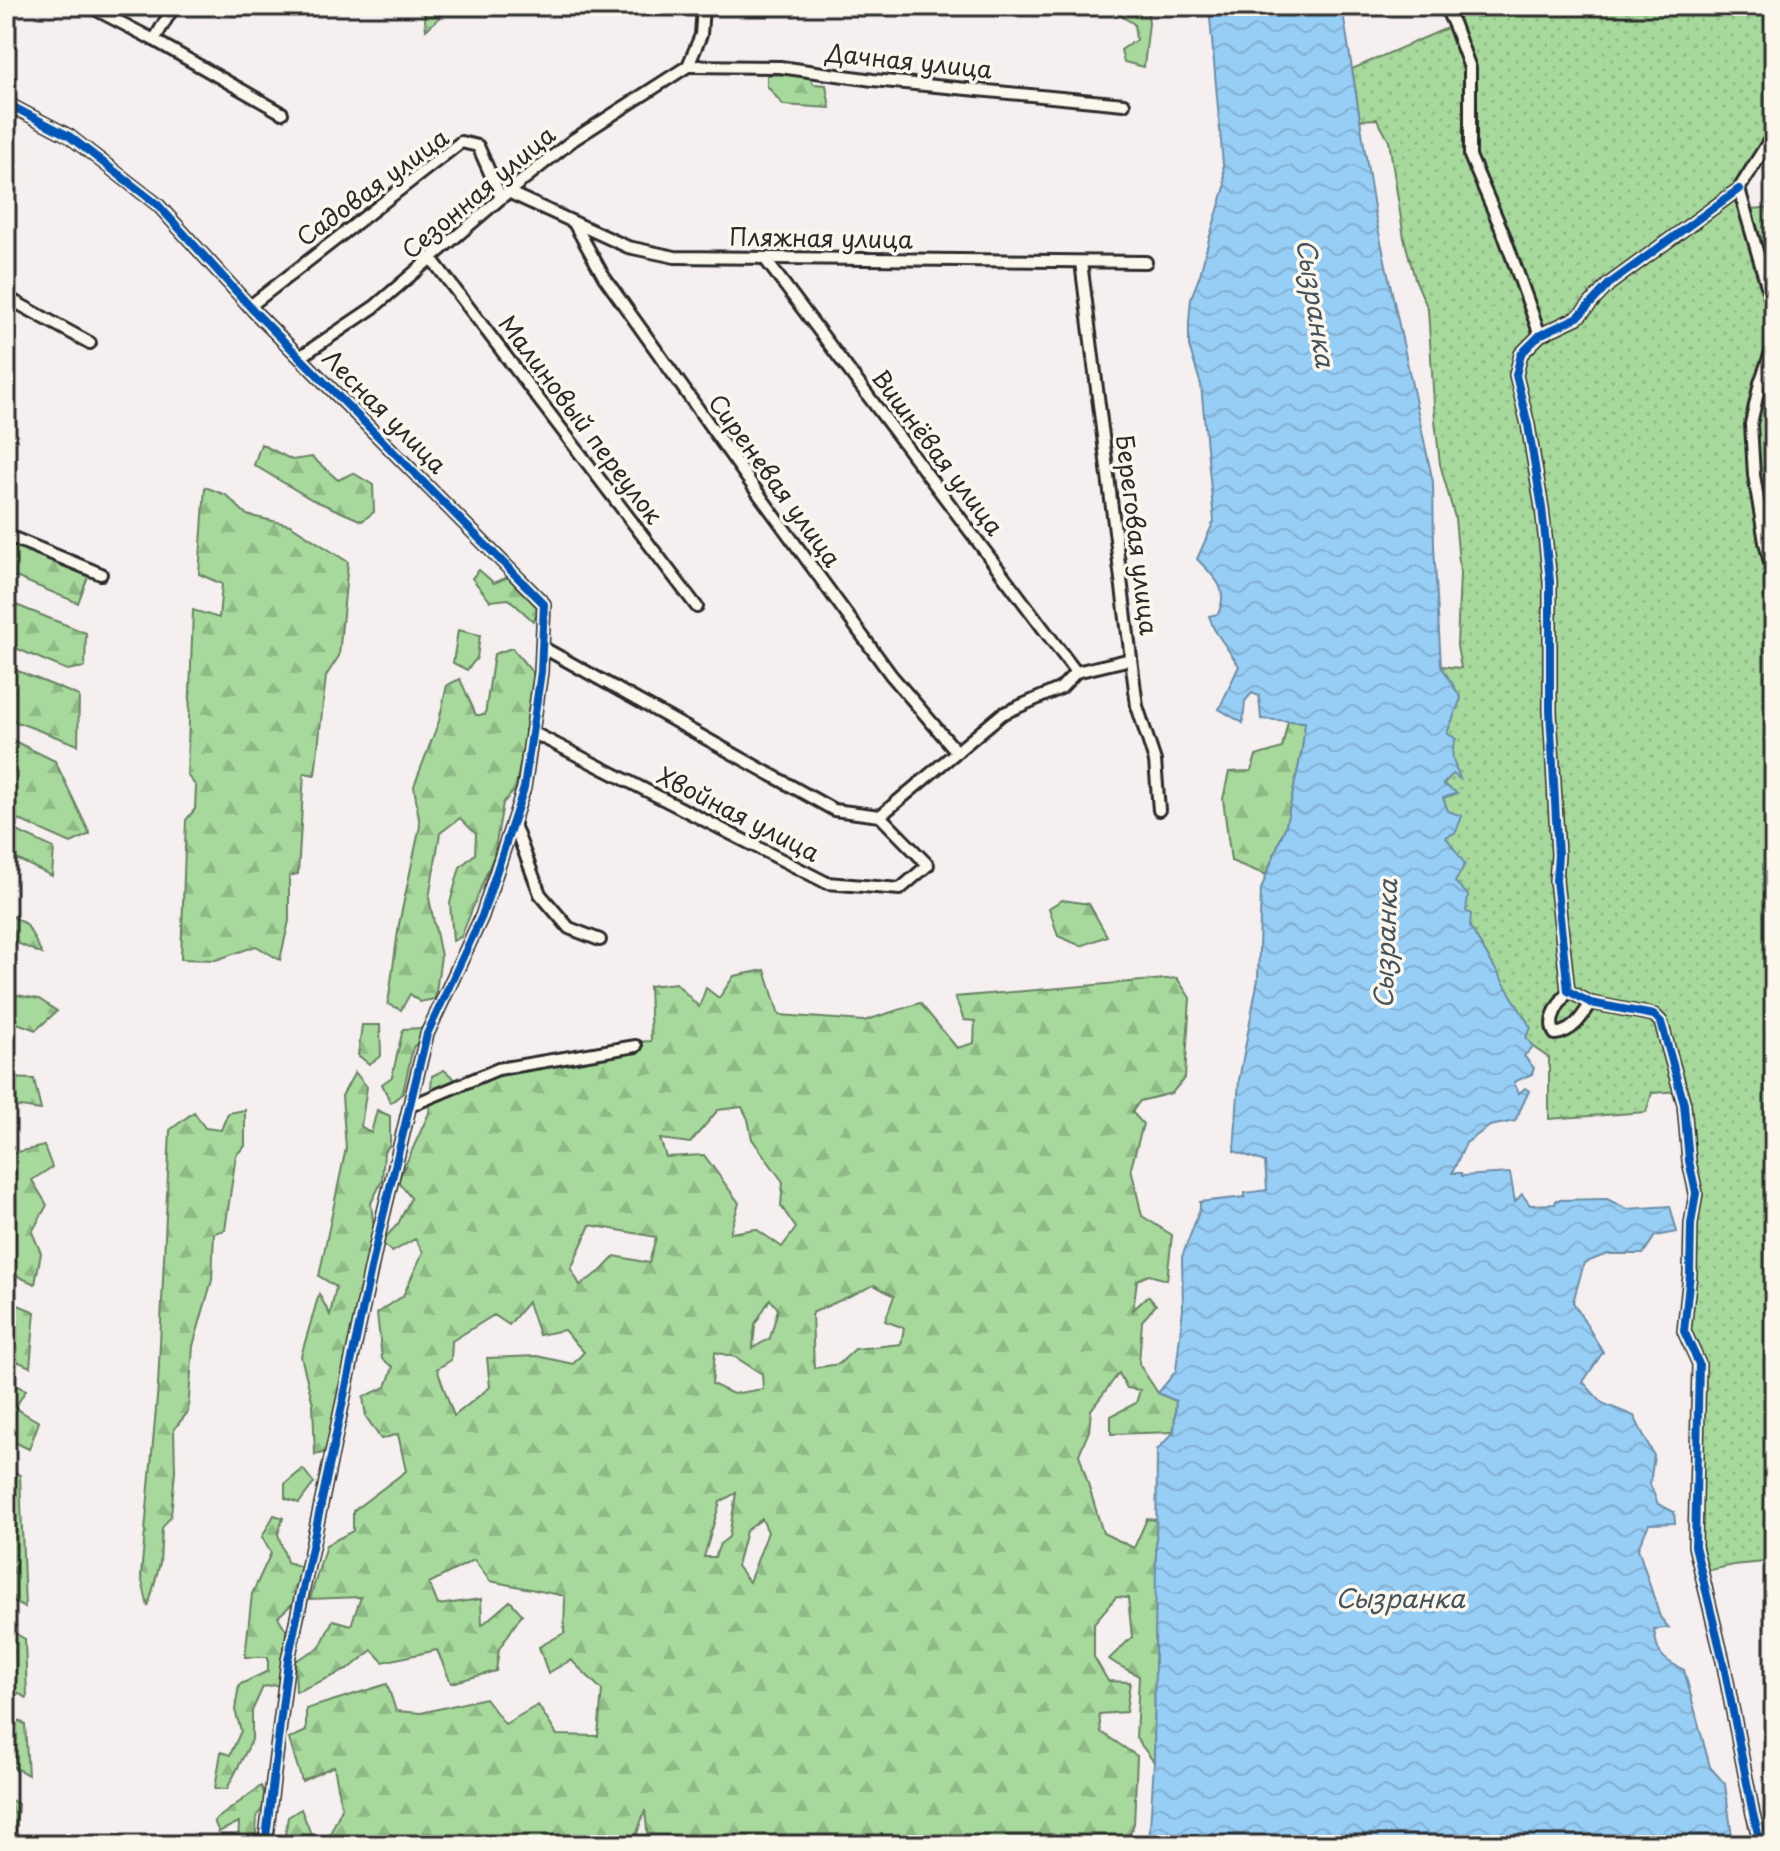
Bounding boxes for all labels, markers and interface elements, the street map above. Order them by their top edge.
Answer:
street label: Дачная улица [823,33,994,87]
street label: Сезонная улица [393,116,562,267]
street label: Садовая улица [288,119,455,254]
street label: Пляжная улица [729,217,913,257]
water label: Сызранка [1287,236,1346,371]
street label: Малиновый переулок [491,307,673,532]
street label: Лесная улица [315,340,456,481]
street label: Вишнёвая улица [864,361,1013,542]
street label: Сиреневая улица [700,386,851,574]
street label: Береговая улица [1108,433,1168,637]
street label: Хвойная улица [651,757,826,870]
water label: Сызранка [1363,878,1406,1009]
water label: Сызранка [1335,1578,1466,1617]

